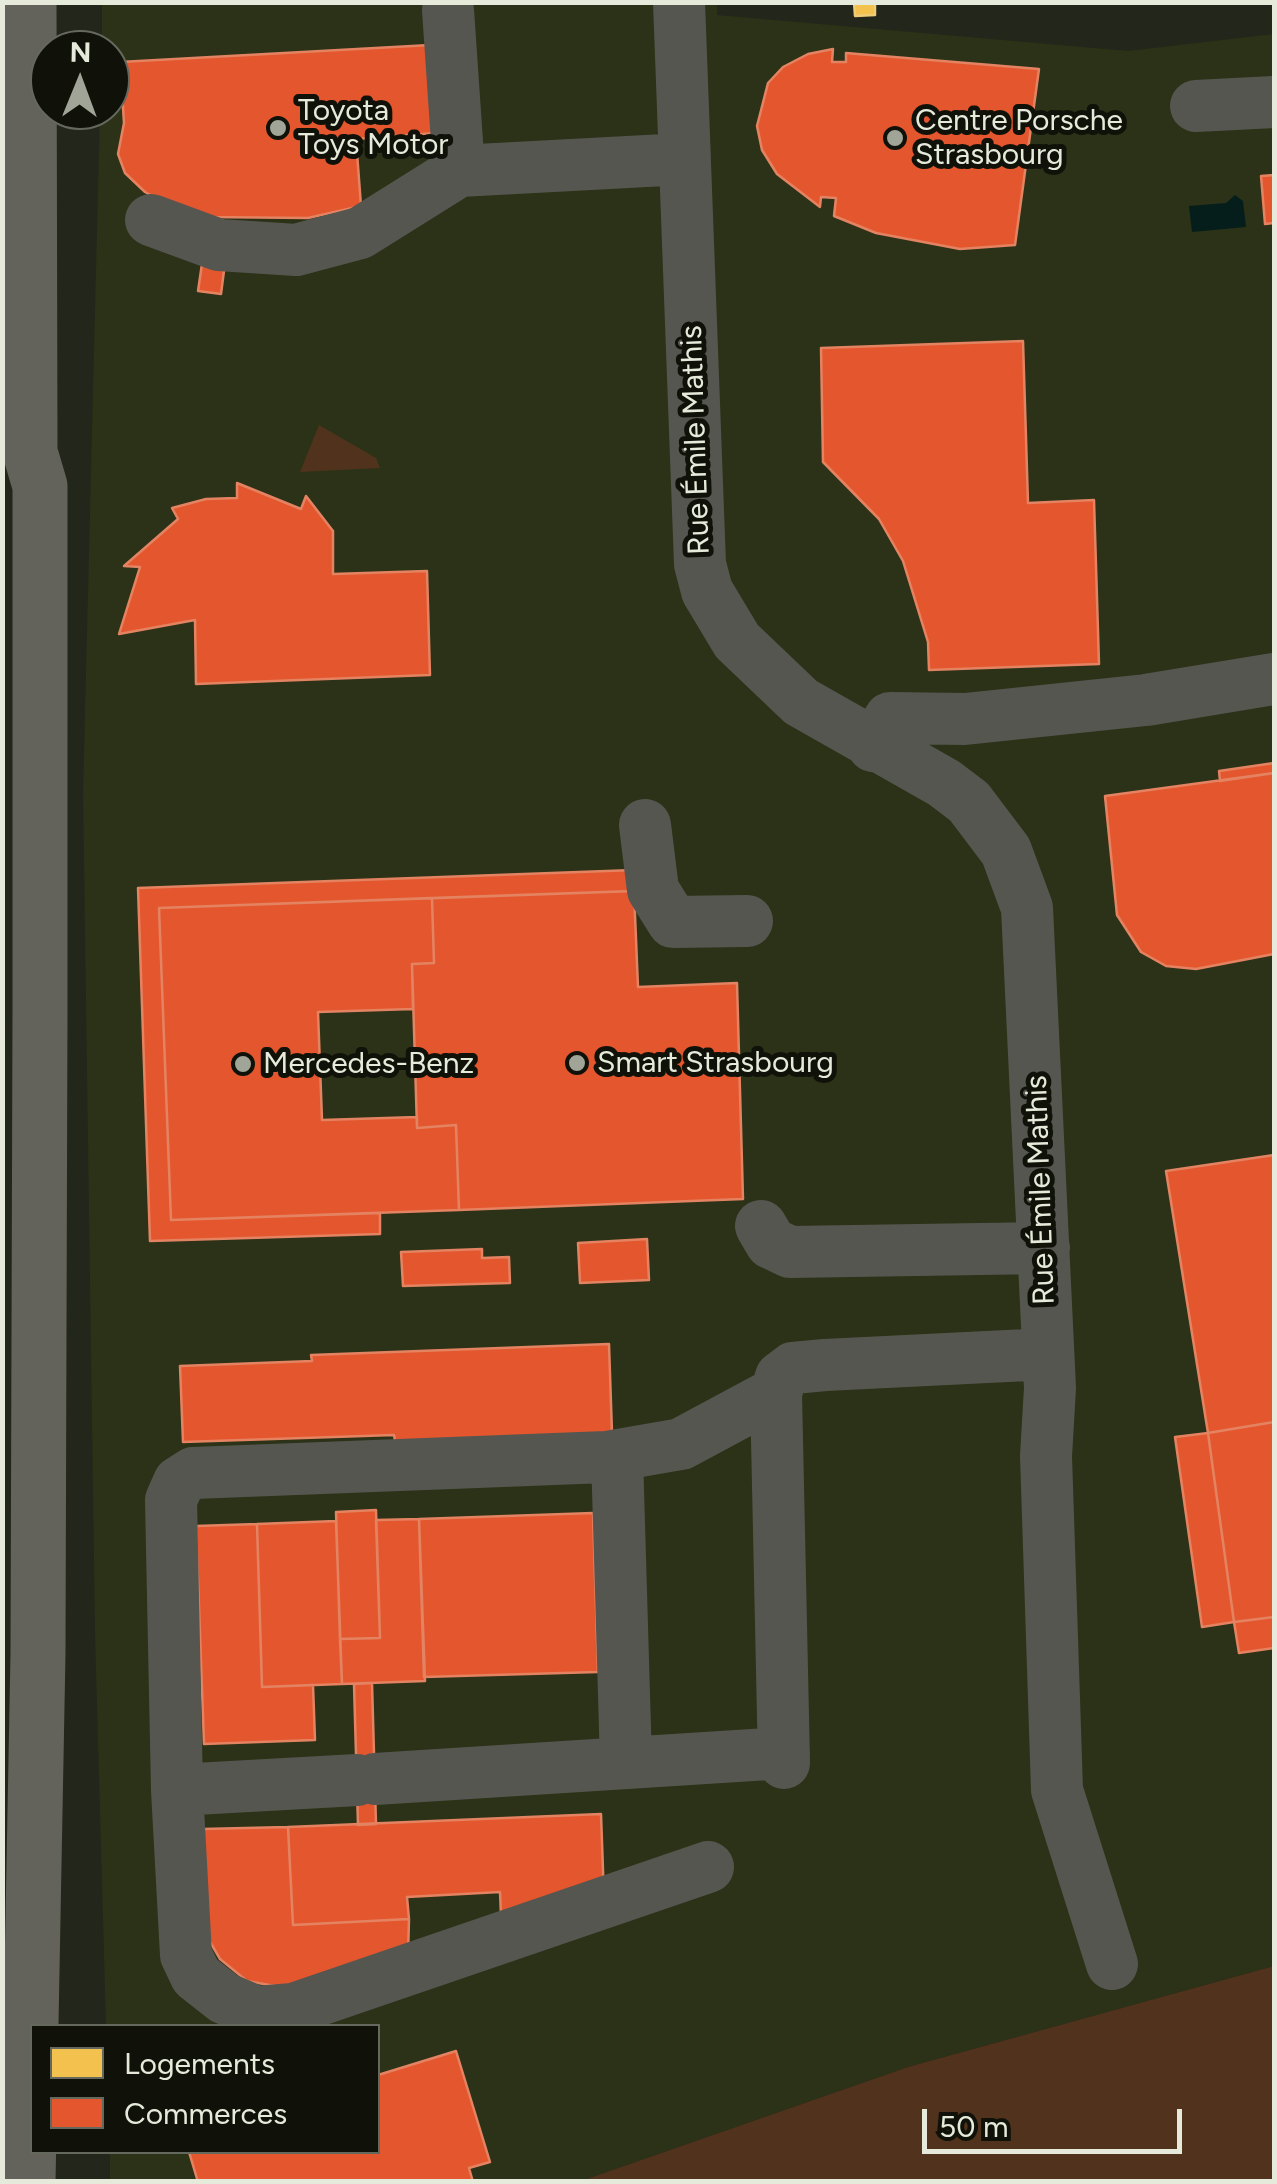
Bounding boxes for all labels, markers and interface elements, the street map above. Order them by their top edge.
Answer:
north arrow [30,30,130,130]
text: N [69,35,92,69]
place label: Toyota Toys Motor [298,93,448,164]
place label: Centre Porsche Strasbourg [915,103,1123,174]
marker: Toyota Toys Motor [267,117,289,139]
marker: Centre Porsche Strasbourg [884,127,906,149]
street label: Rue Émile Mathis [674,325,718,555]
place label: Smart Strasbourg [597,1045,834,1081]
place label: Mercedes-Benz [263,1046,474,1082]
marker: Smart Strasbourg [566,1052,588,1074]
marker: Mercedes-Benz [232,1053,254,1075]
street label: Rue Émile Mathis [1019,1075,1063,1305]
legend [30,2024,380,2154]
text: Logements [124,2045,275,2082]
scale bar [927,2089,1187,2151]
text: Commerces [124,2095,287,2132]
text: 50 m [939,2108,1008,2145]

